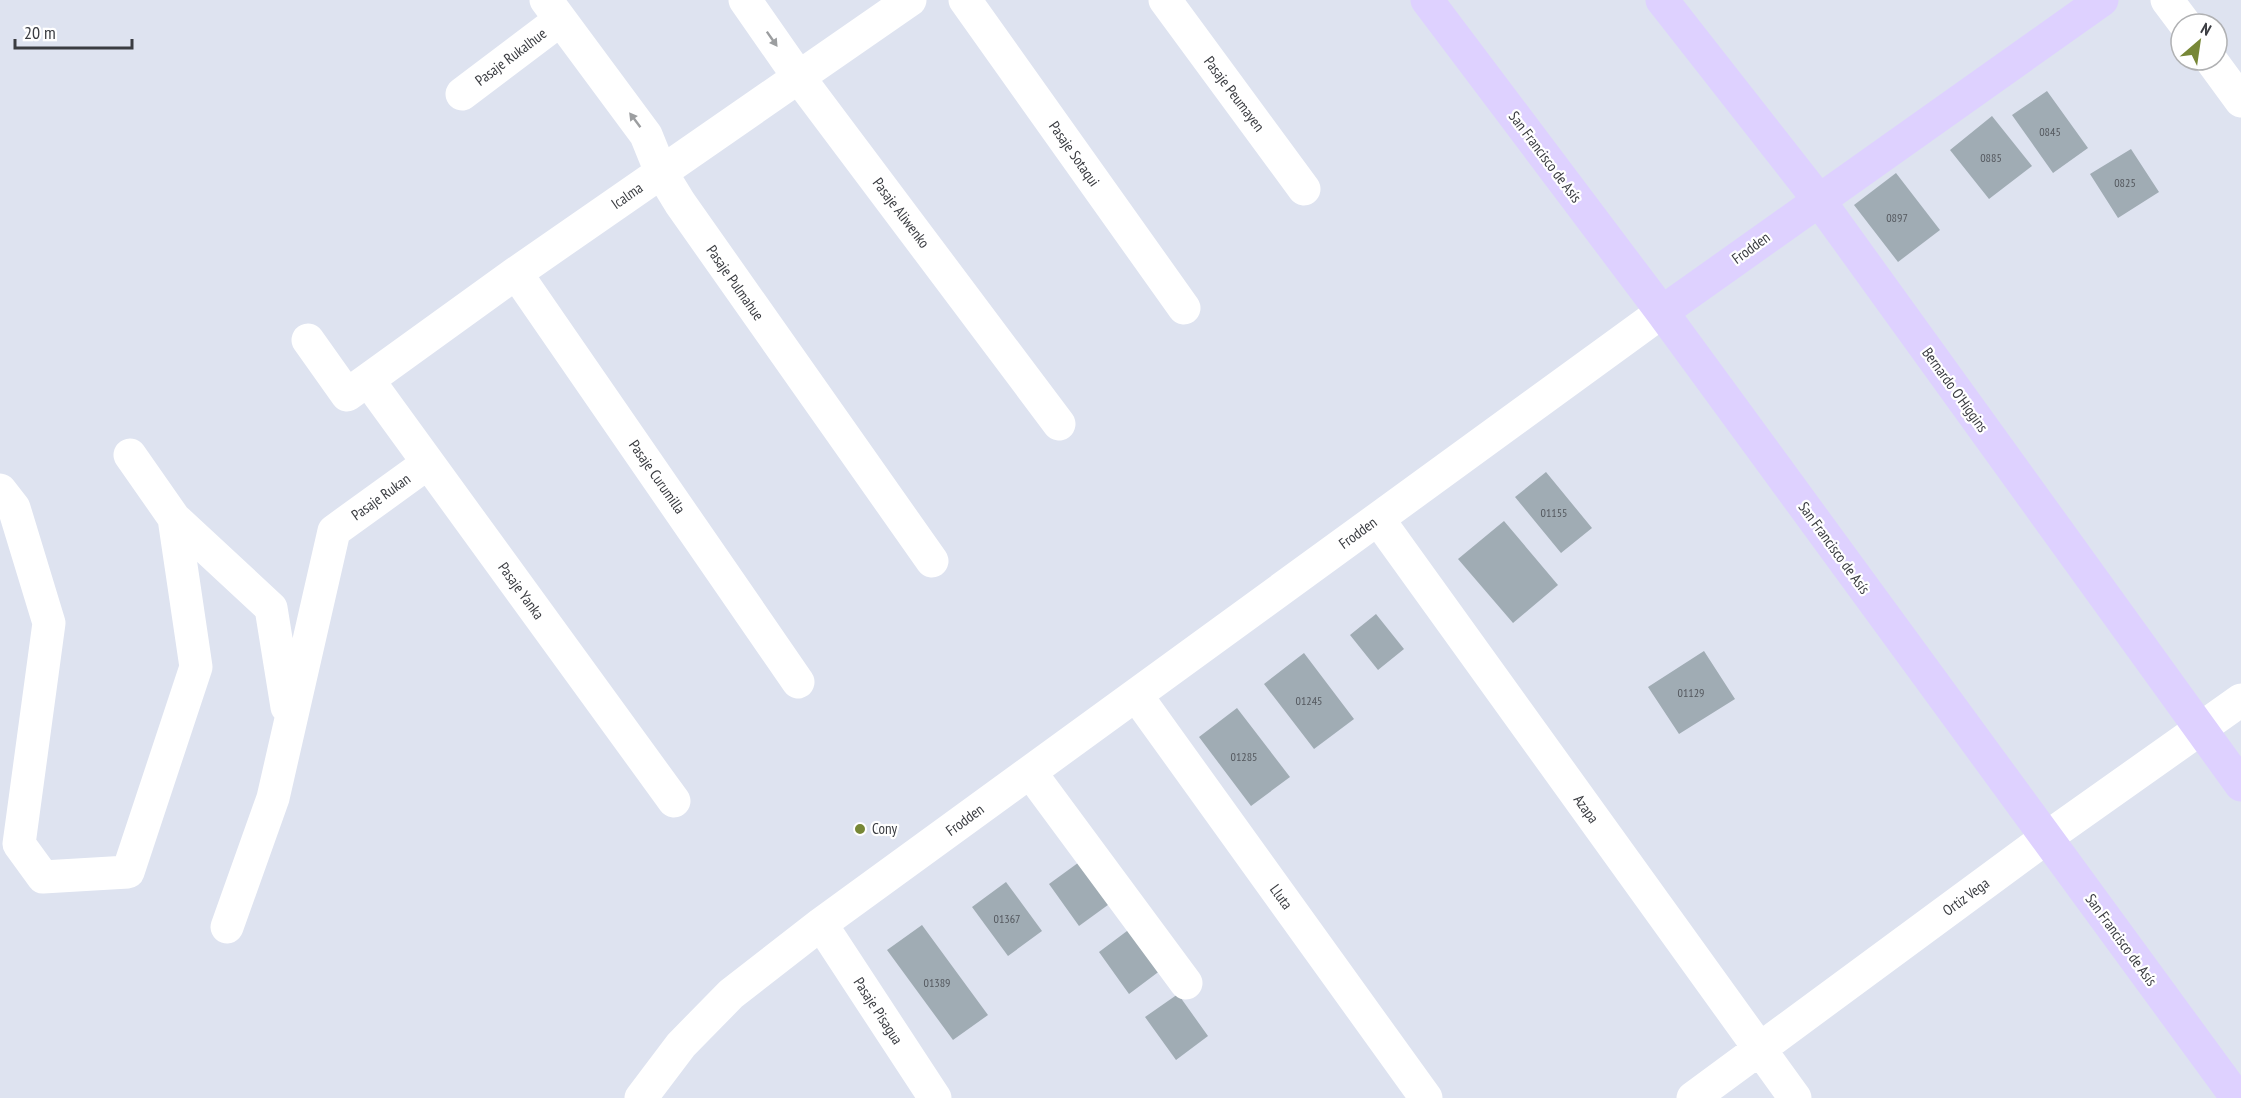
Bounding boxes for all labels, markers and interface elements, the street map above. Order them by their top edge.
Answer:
scale bar [15,12,132,50]
north arrow [2169,12,2229,72]
text: N [2198,18,2215,40]
text: 20 m [24,21,56,44]
street label: Pasaje Rukalhue [471,24,550,90]
one-way arrow [766,31,778,47]
street label: Pasaje Peumayen [1200,52,1269,135]
street label: San Francisco de Asís [1505,107,1586,206]
one-way arrow [628,112,641,128]
street label: Pasaje Sotaqui [1045,117,1104,190]
house number: 0845 [2039,124,2061,139]
house number: 0885 [1980,150,2002,165]
street label: Pasaje Aliwenko [869,174,934,252]
house number: 0825 [2114,175,2136,190]
street label: Icalma [607,178,646,213]
house number: 0897 [1886,210,1908,225]
street label: Frodden [1728,227,1774,268]
street label: Pasaje Pulmahue [703,241,768,324]
street label: Bernardo O'Higgins [1918,344,1992,436]
street label: Pasaje Curumilla [625,436,690,517]
street label: Pasaje Rukan [348,469,414,524]
street label: San Francisco de Asís [1795,498,1874,598]
house number: 01155 [1540,505,1568,520]
street label: Frodden [1335,512,1381,553]
street label: Pasaje Yanka [494,558,548,623]
house number: 01129 [1677,685,1705,700]
house number: 01245 [1295,693,1323,708]
house number: 01285 [1230,749,1258,764]
street label: Azapa [1570,791,1603,827]
street label: Frodden [942,799,988,840]
place label: Cony [872,819,898,838]
marker: Cony [853,822,867,836]
street label: Ortiz Vega [1939,873,1993,920]
street label: Lluta [1266,880,1297,913]
street label: San Francisco de Asís [2082,890,2161,990]
house number: 01367 [993,911,1021,926]
street label: Pasaje Pisagua [850,974,907,1048]
house number: 01389 [923,975,951,990]

